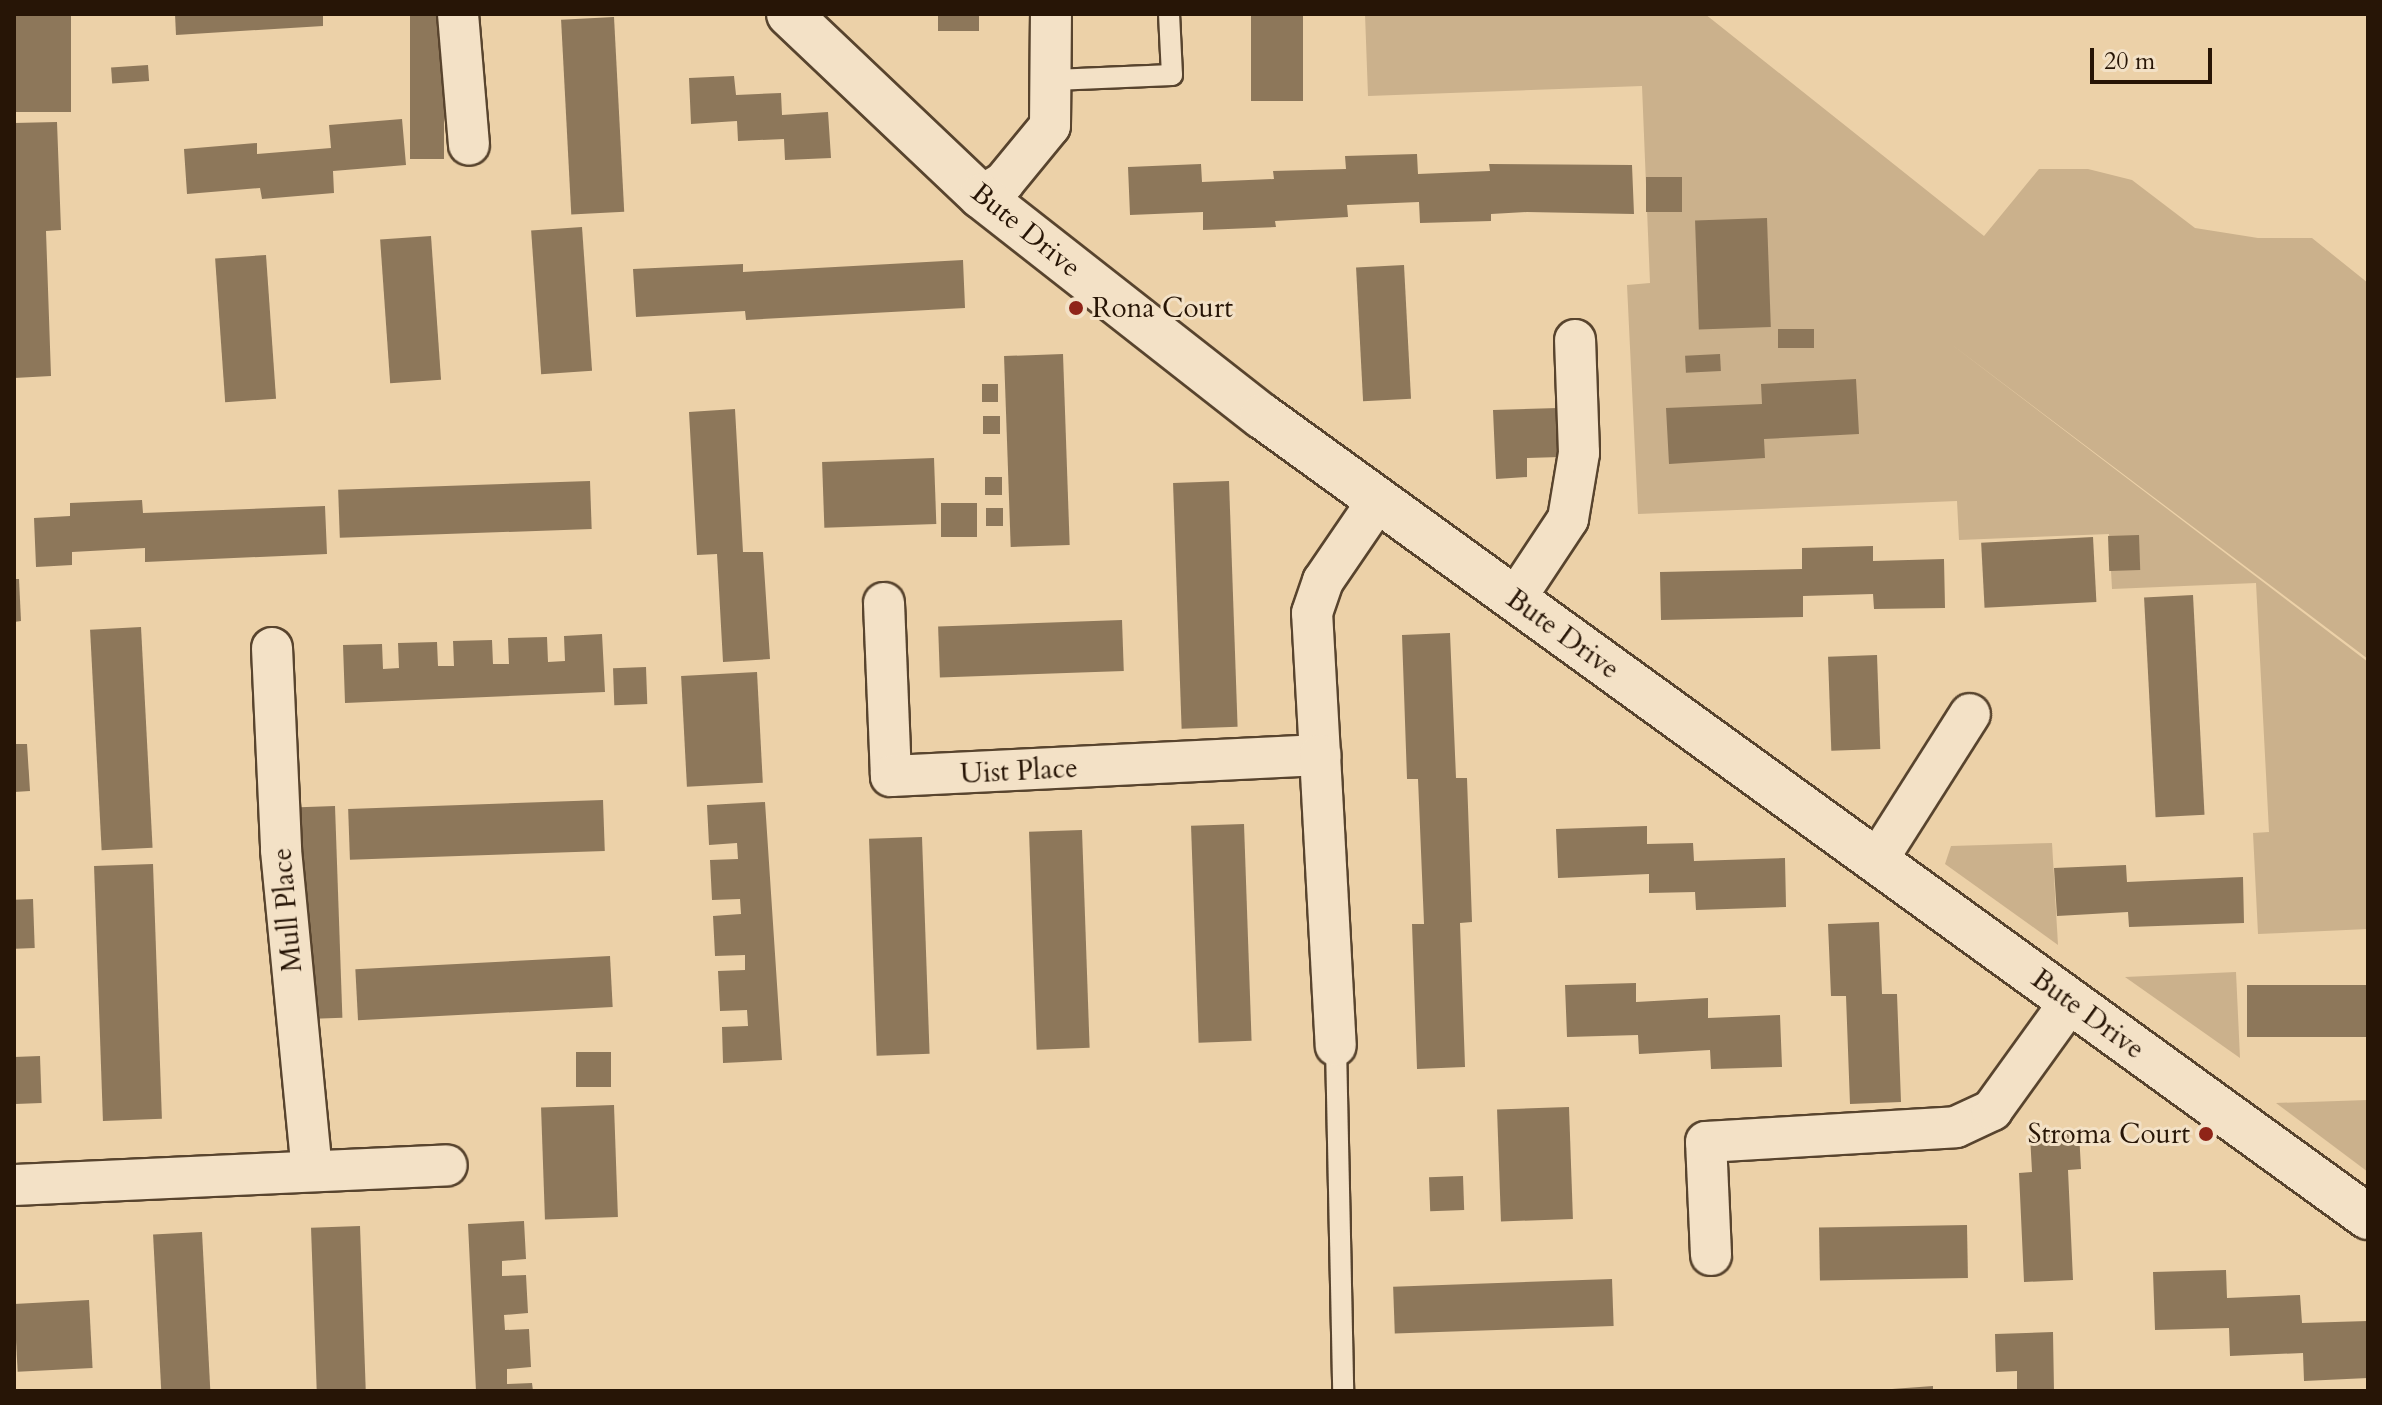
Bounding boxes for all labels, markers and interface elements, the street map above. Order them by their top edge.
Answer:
scale bar [2094,32,2216,82]
text: 20 m [2104,45,2155,78]
street label: Bute Drive [964,176,1088,284]
place label: Rona Court [1092,291,1233,325]
marker: Rona Court [1067,299,1085,317]
street label: Bute Drive [1500,582,1626,686]
street label: Uist Place [959,751,1079,791]
street label: Mull Place [265,846,309,974]
street label: Bute Drive [2025,962,2151,1066]
place label: Stroma Court [2028,1117,2190,1151]
marker: Stroma Court [2197,1125,2215,1143]

